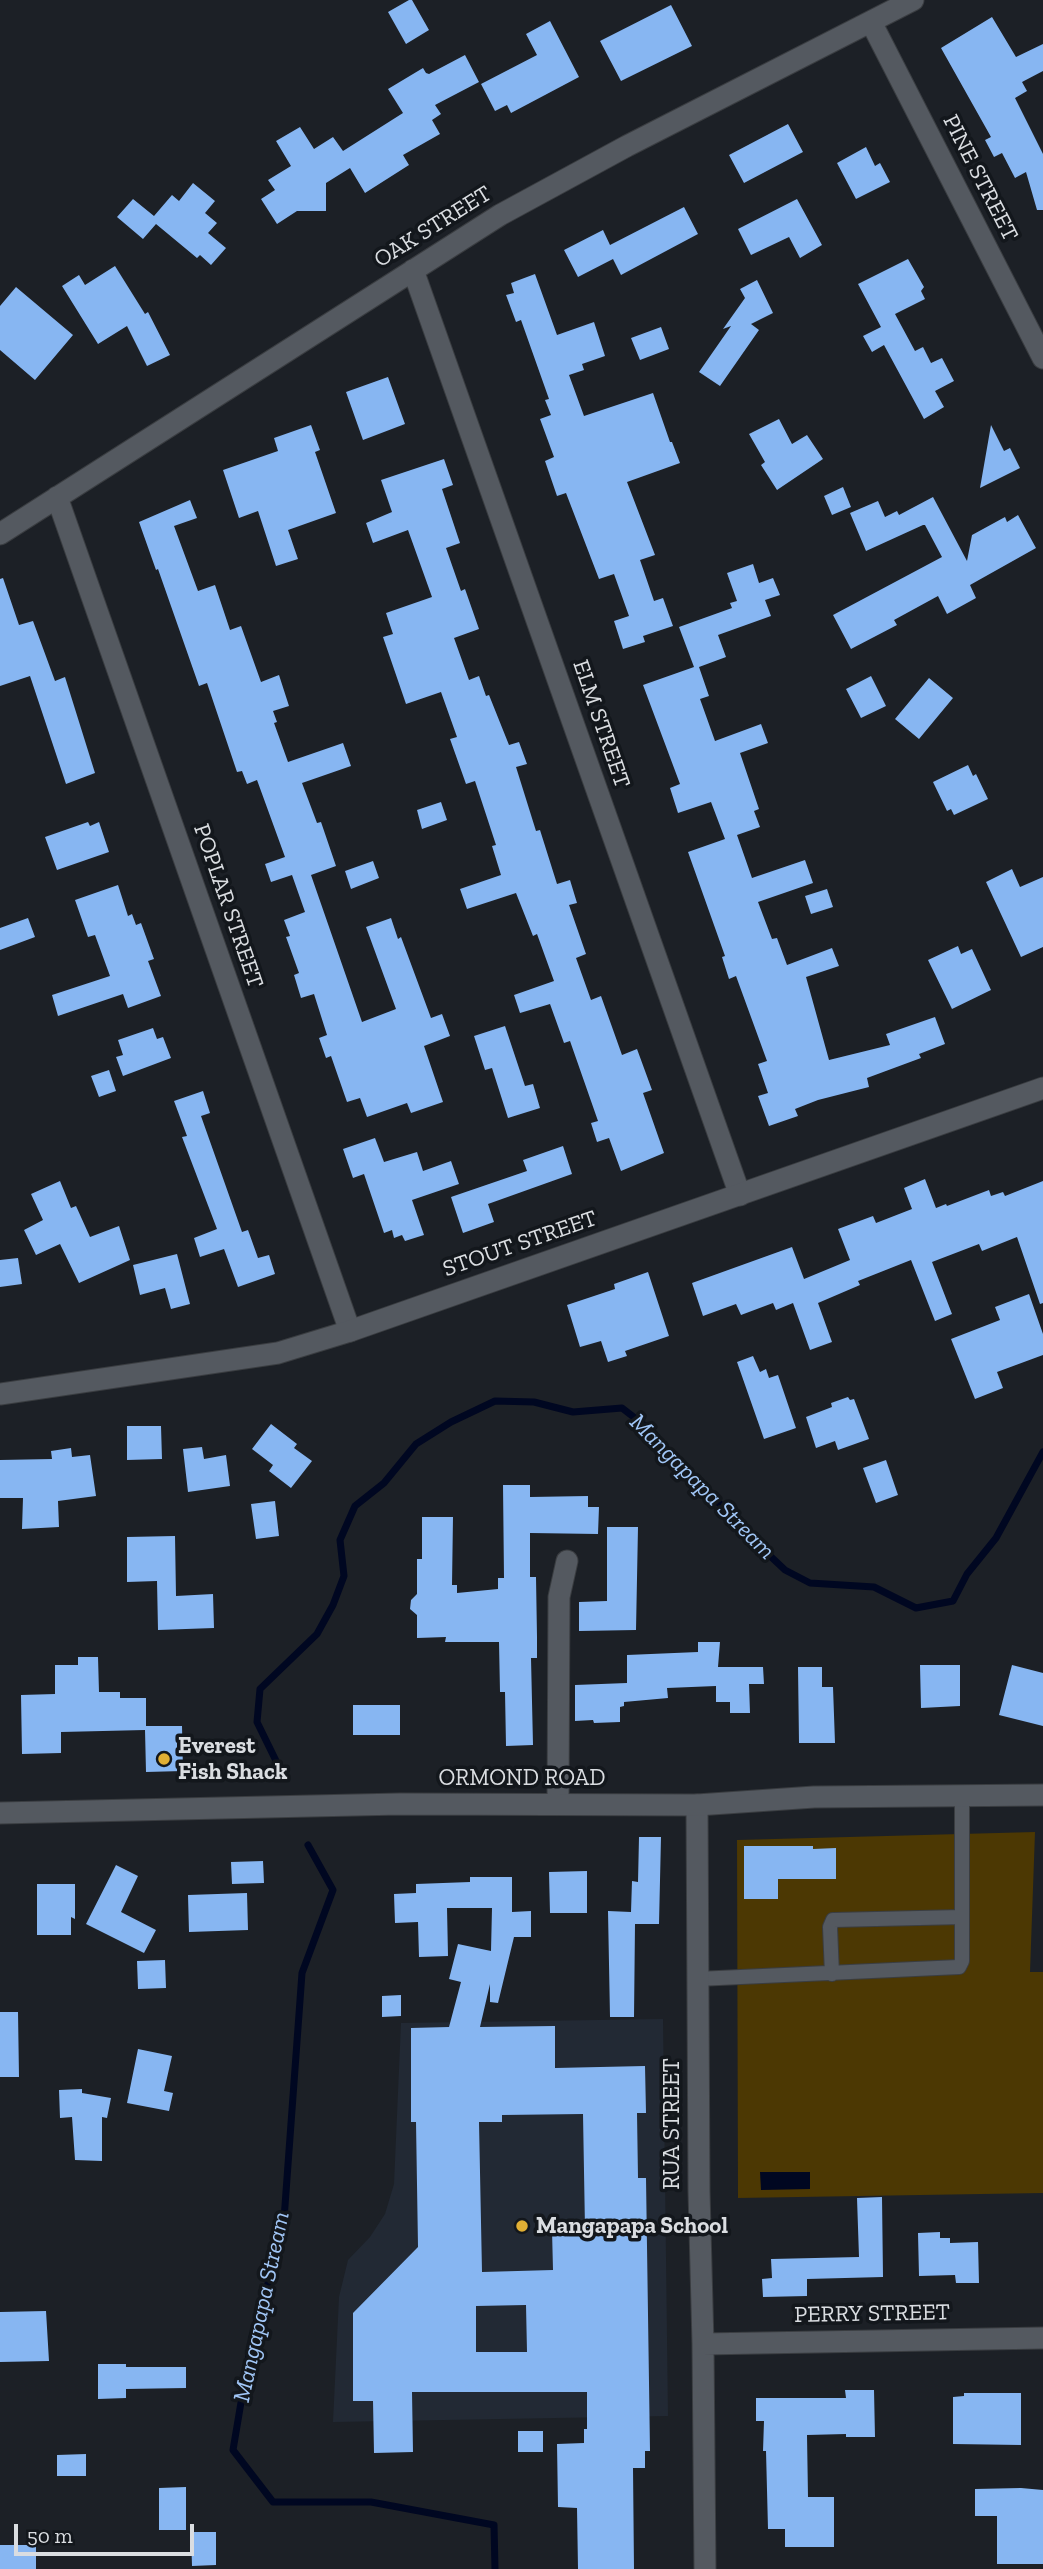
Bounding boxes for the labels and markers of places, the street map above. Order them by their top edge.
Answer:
place label: Everest Fish Shack [178,1732,288,1786]
marker: Everest Fish Shack [156,1751,172,1767]
place label: Mangapapa School [536,2212,728,2240]
marker: Mangapapa School [514,2218,530,2234]

